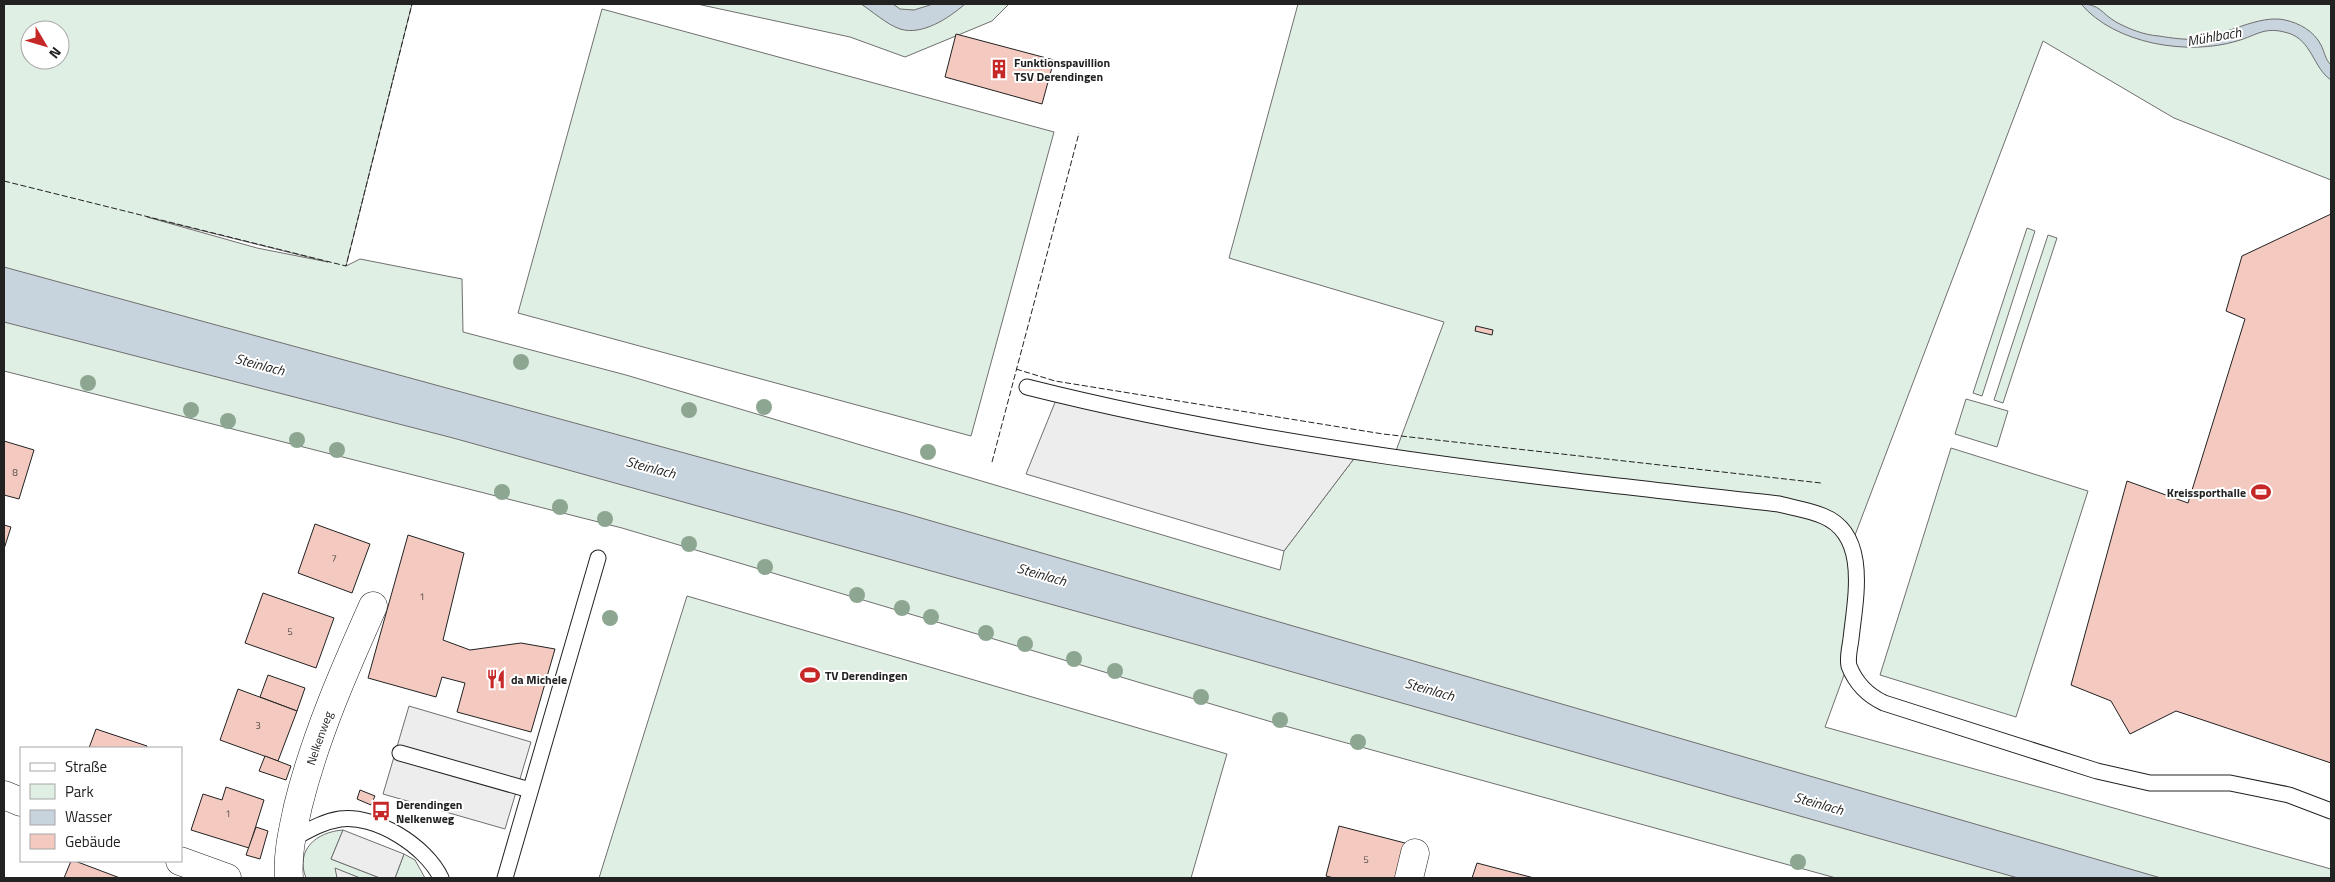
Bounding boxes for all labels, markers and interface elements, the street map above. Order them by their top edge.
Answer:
north arrow [20,20,70,70]
water label: Mühlbach [2185,21,2244,51]
text: N [44,43,67,64]
place label: Funktionspavillion TSV Derendingen [1014,53,1110,86]
building icon: Funktionspavillion TSV Derendingen [988,58,1010,80]
water label: Steinlach [233,347,288,381]
water label: Steinlach [624,450,679,484]
house number: 8 [12,465,18,480]
sports icon: Kreissporthalle [2250,481,2272,503]
place label: Kreissporthalle [2167,483,2246,502]
house number: 7 [331,551,337,566]
water label: Steinlach [1015,557,1070,591]
house number: 1 [419,589,425,604]
house number: 5 [287,624,293,639]
sports icon: TV Derendingen [799,664,821,686]
place label: TV Derendingen [825,666,908,685]
restaurant icon: da Michele [485,668,507,690]
place label: da Michele [511,670,567,689]
water label: Steinlach [1403,672,1458,706]
street label: Nelkenweg [301,708,337,767]
house number: 3 [255,718,261,733]
legend [20,747,182,862]
text: Straße [65,755,107,778]
text: Park [65,780,94,803]
water label: Steinlach [1792,786,1847,820]
place label: Derendingen Nelkenweg [396,795,462,828]
bus stop icon: Derendingen Nelkenweg [370,800,392,822]
text: Wasser [65,805,112,828]
house number: 1 [225,806,231,821]
text: Gebäude [65,830,121,853]
house number: 5 [1363,852,1369,867]

